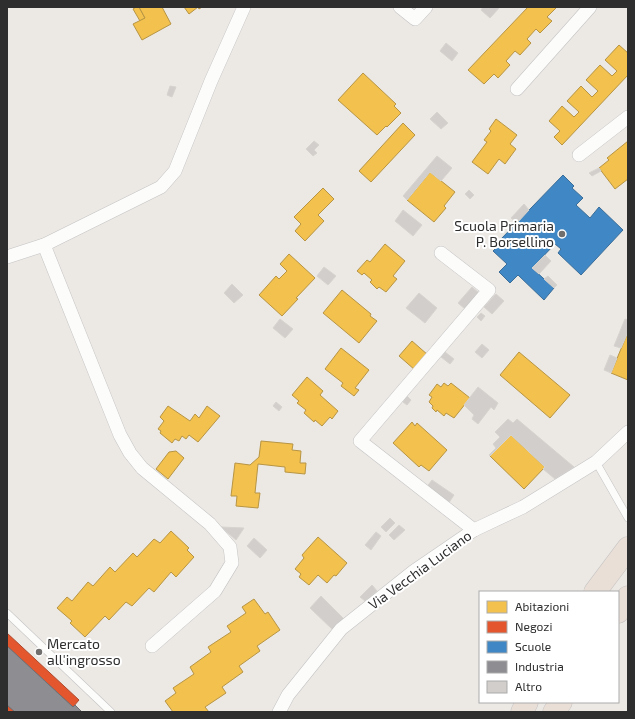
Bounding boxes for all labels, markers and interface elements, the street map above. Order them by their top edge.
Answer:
place label: Scuola Primaria P. Borsellino [454,217,554,250]
marker: Scuola Primaria P. Borsellino [557,229,567,239]
street label: Via Vecchia Luciano [365,526,475,613]
legend [479,591,619,703]
text: Abitazioni [515,599,569,613]
text: Negozi [515,619,552,633]
place label: Mercato all'ingrosso [47,635,121,668]
text: Scuole [515,639,551,653]
marker: Mercato all'ingrosso [34,647,44,657]
text: Industria [515,659,564,673]
text: Altro [515,679,542,693]

